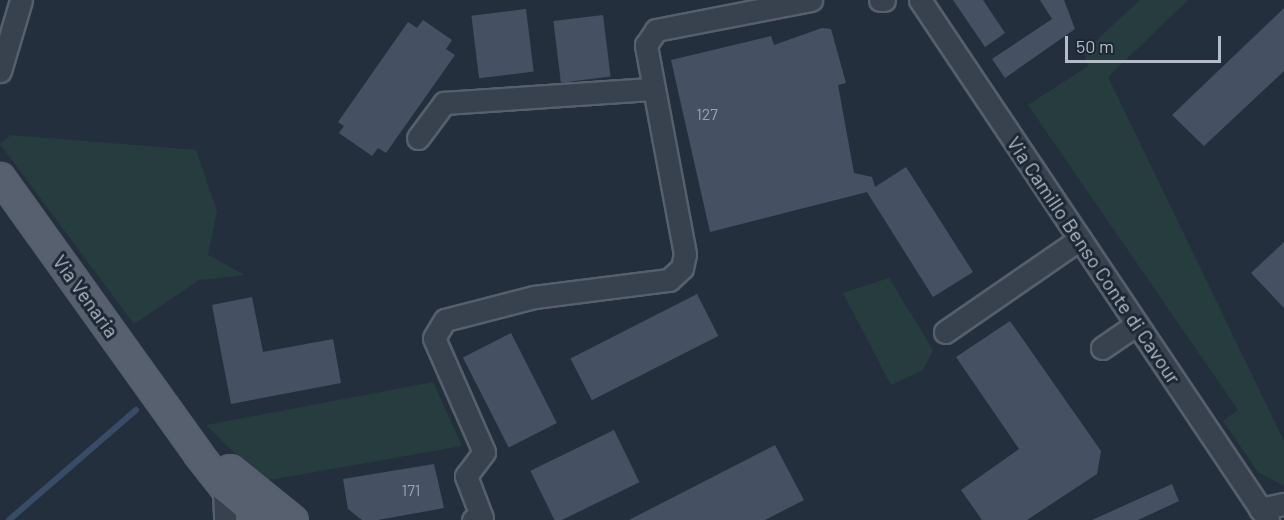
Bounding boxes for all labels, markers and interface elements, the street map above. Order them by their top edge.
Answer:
scale bar [1068,24,1224,62]
text: 50 m [1076,35,1114,57]
house number: 127 [696,104,718,124]
street label: Via Camillo Benso Conte di Cavour [1002,132,1186,388]
street label: Via Venaria [48,250,124,342]
house number: 171 [402,480,420,500]

